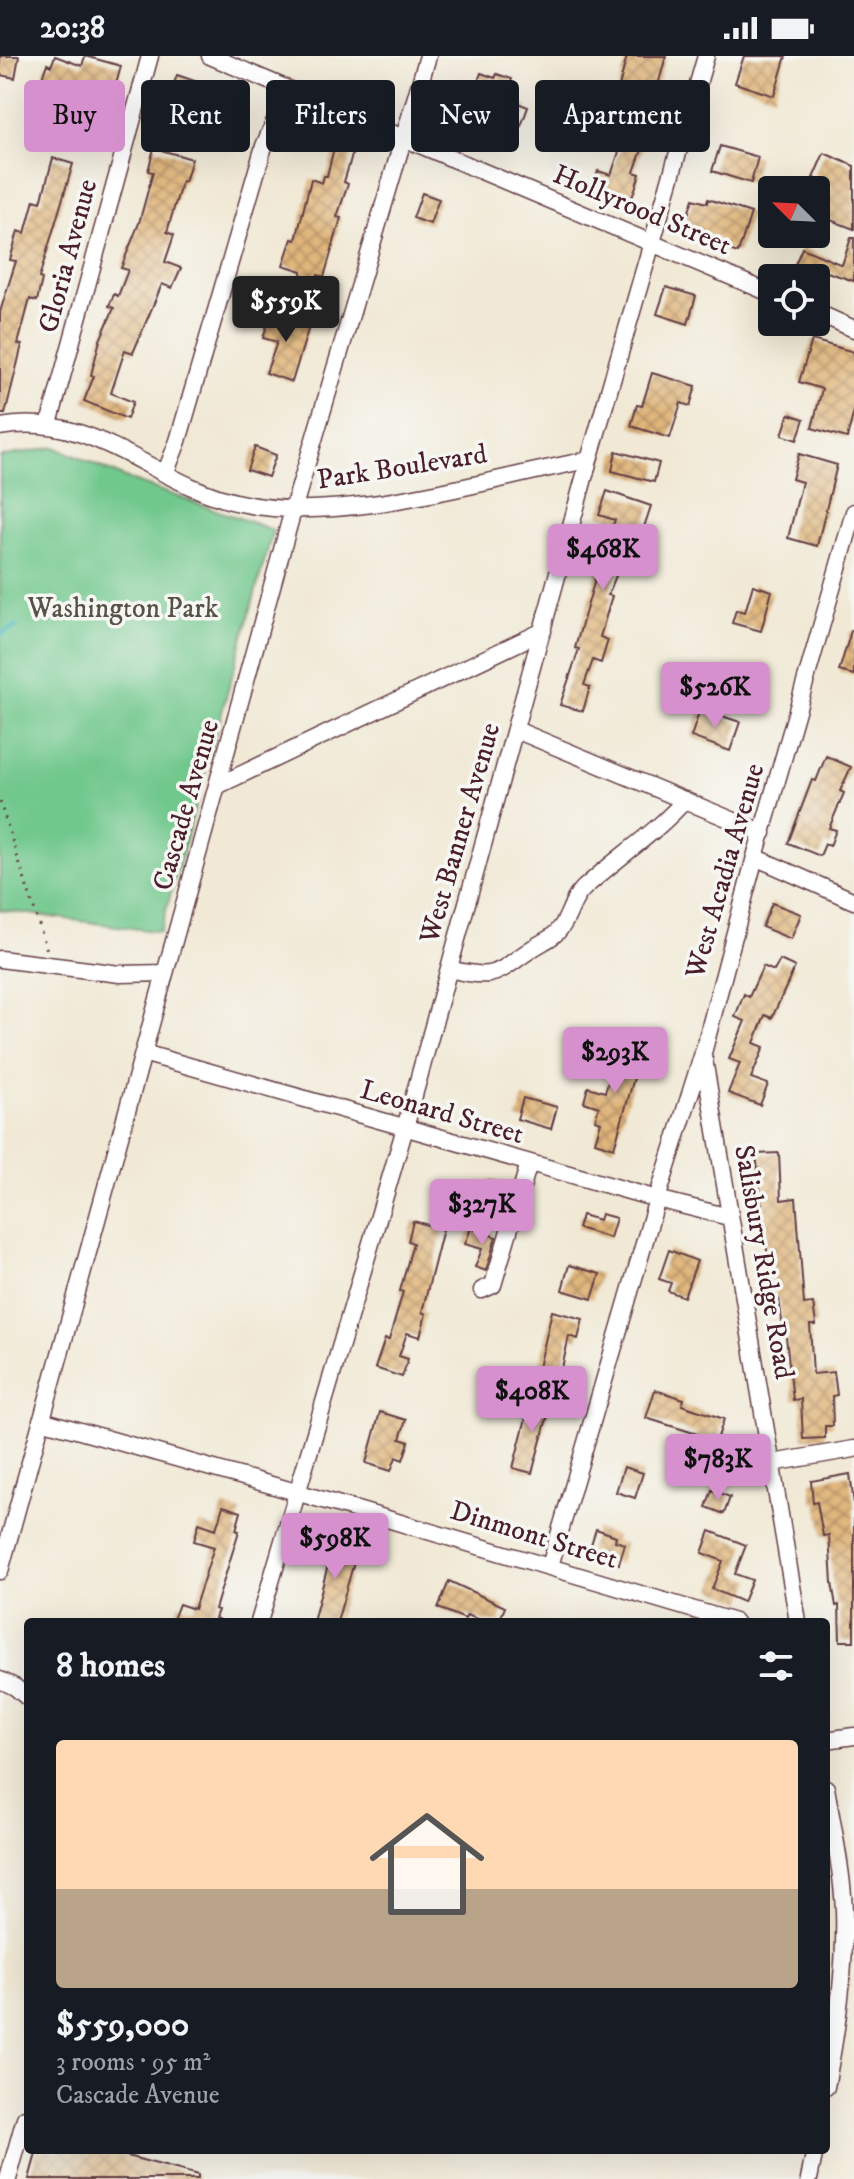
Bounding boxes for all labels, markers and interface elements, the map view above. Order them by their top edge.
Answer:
text: 20:38 [40,10,105,47]
chip: Buy [24,80,125,152]
chip: Rent [141,80,250,152]
chip: Filters [266,80,395,152]
chip: New [411,80,519,152]
chip: Apartment [535,80,710,152]
street label: Hollyrood Street [548,157,736,263]
street label: Gloria Avenue [31,175,105,337]
north arrow [758,176,830,248]
map controls [758,176,830,336]
button: locate [758,264,830,336]
pin: $559K [230,276,342,344]
text: $559K [250,285,322,318]
street label: Park Boulevard [315,436,489,498]
pin: $468K [547,524,659,592]
text: $468K [566,533,640,566]
park label: Washington Park [27,591,219,626]
pin: $526K [659,662,771,730]
text: $526K [679,671,751,704]
street label: Cascade Avenue [145,716,227,894]
street label: West Banner Avenue [412,719,508,948]
street label: West Acadia Avenue [677,760,772,983]
pin: $293K [559,1027,671,1095]
text: $293K [581,1036,649,1069]
street label: Leonard Street [356,1072,528,1152]
street label: Salisbury Ridge Road [726,1142,802,1382]
pin: $327K [426,1179,538,1247]
text: $327K [448,1188,516,1221]
pin: $408K [476,1366,588,1434]
text: $408K [495,1375,569,1408]
pin: $783K [662,1434,774,1502]
text: $783K [684,1443,752,1476]
street label: Dinmont Street [446,1493,622,1577]
pin: $598K [279,1513,391,1581]
text: $598K [299,1522,371,1555]
icon: filters [754,1644,798,1688]
text: 8 homes [56,1645,165,1687]
icon: home [355,1792,499,1936]
text: $559,000 [56,2004,189,2046]
text: 3 rooms · 95 m² [56,2046,211,2079]
text: Cascade Avenue [56,2079,220,2112]

